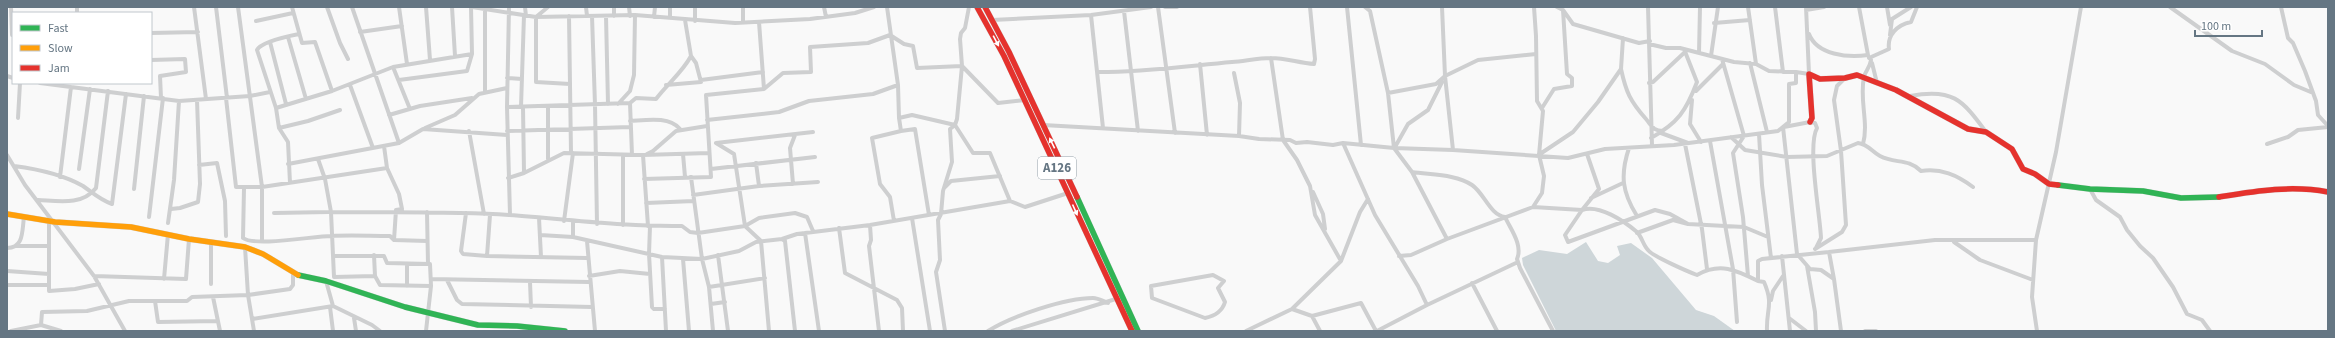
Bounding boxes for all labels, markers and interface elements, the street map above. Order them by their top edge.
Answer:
legend [12,12,152,84]
scale bar [2195,12,2262,38]
text: 100 m [2201,18,2231,35]
text: Fast [48,20,68,37]
one-way arrow [993,35,999,47]
text: Slow [48,40,73,57]
text: Jam [48,60,70,77]
one-way arrow [1049,137,1055,148]
road number: A126 [1038,157,1076,179]
one-way arrow [1072,204,1078,215]

